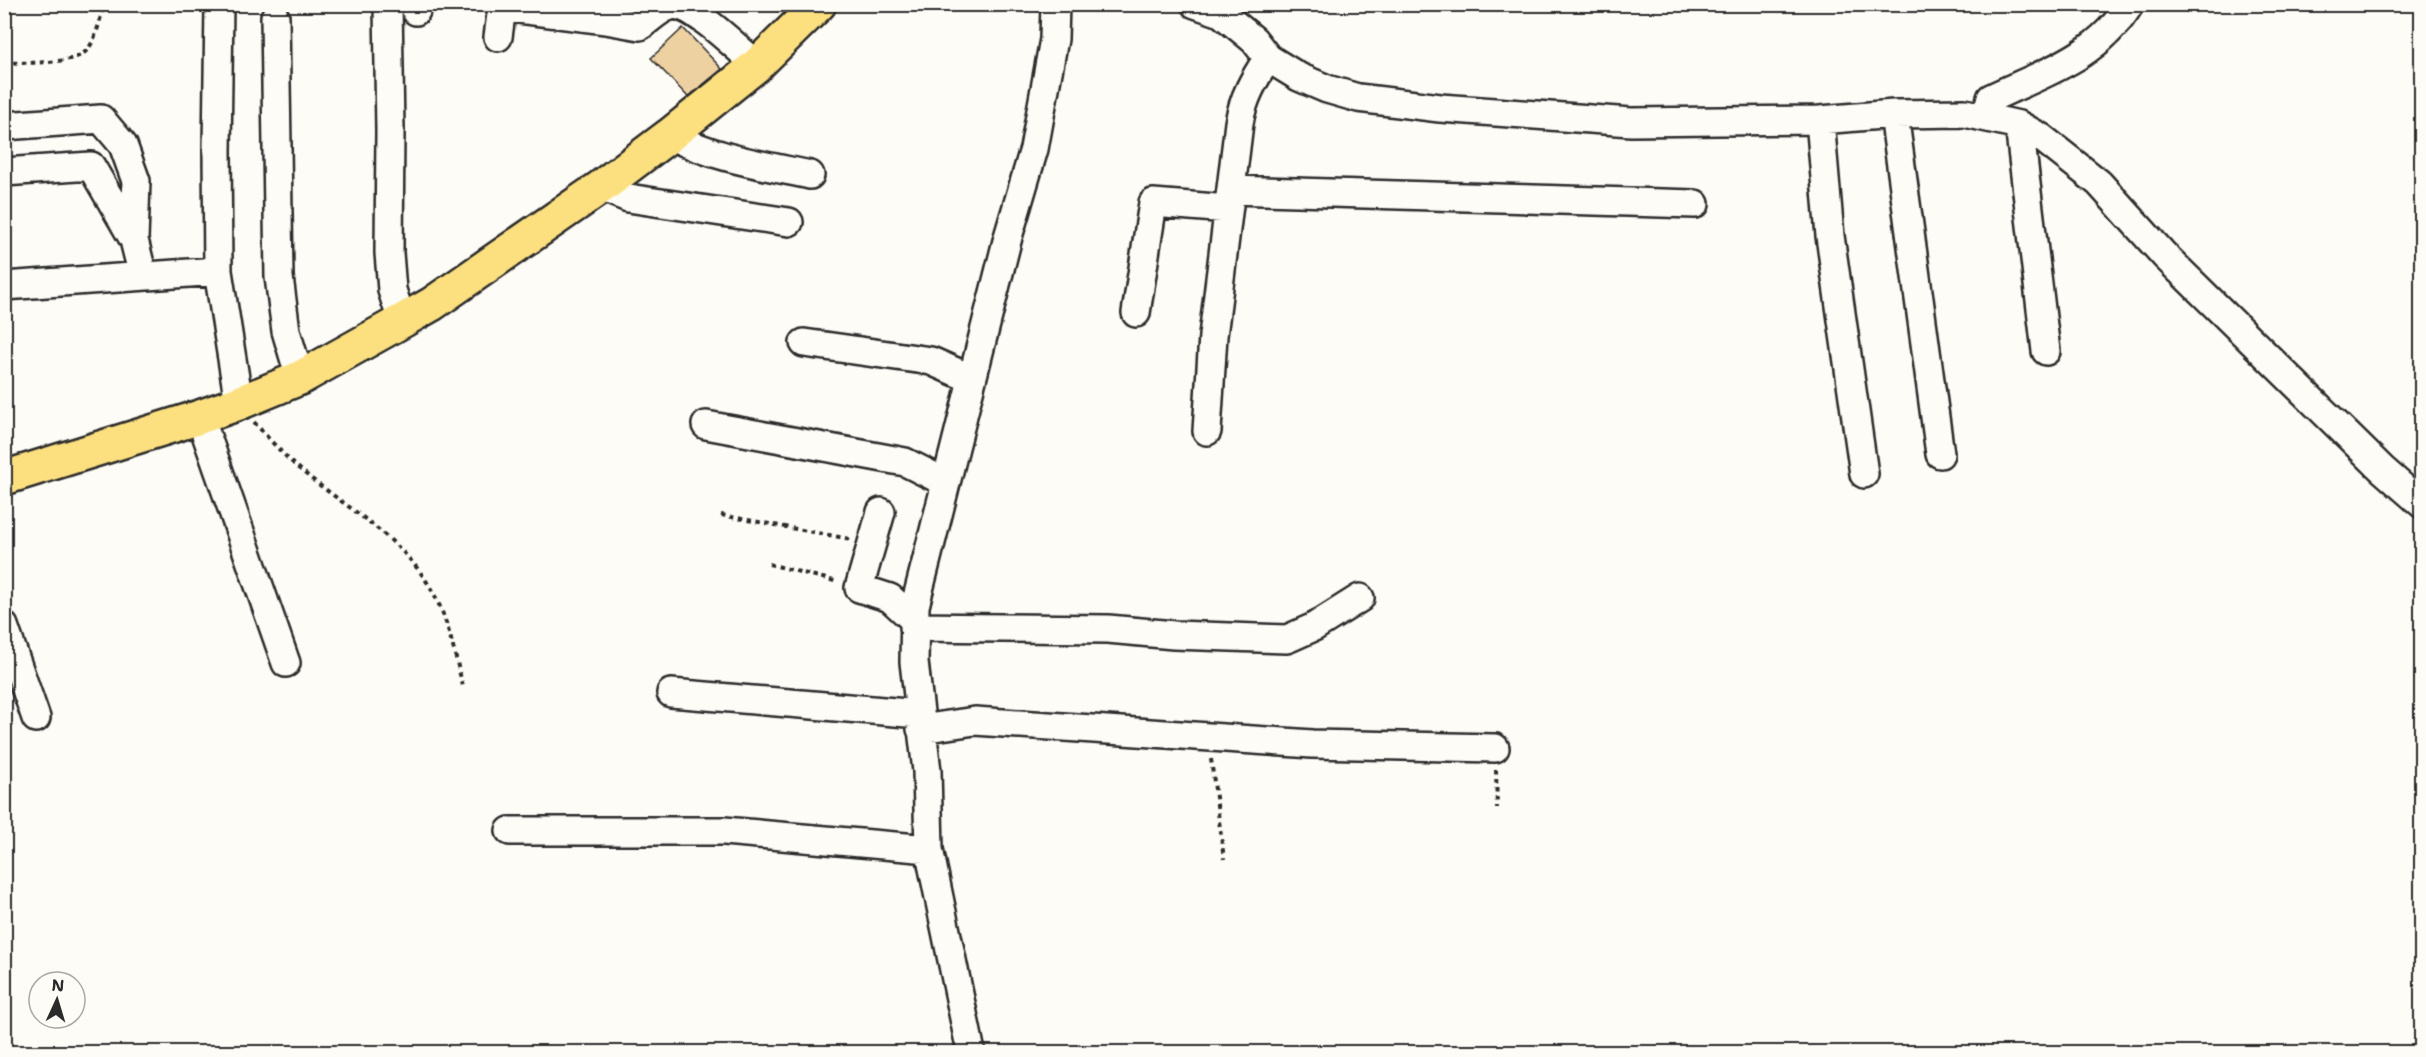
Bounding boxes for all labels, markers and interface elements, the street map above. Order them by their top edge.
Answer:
north arrow [27,970,87,1030]
text: N [51,975,65,996]

